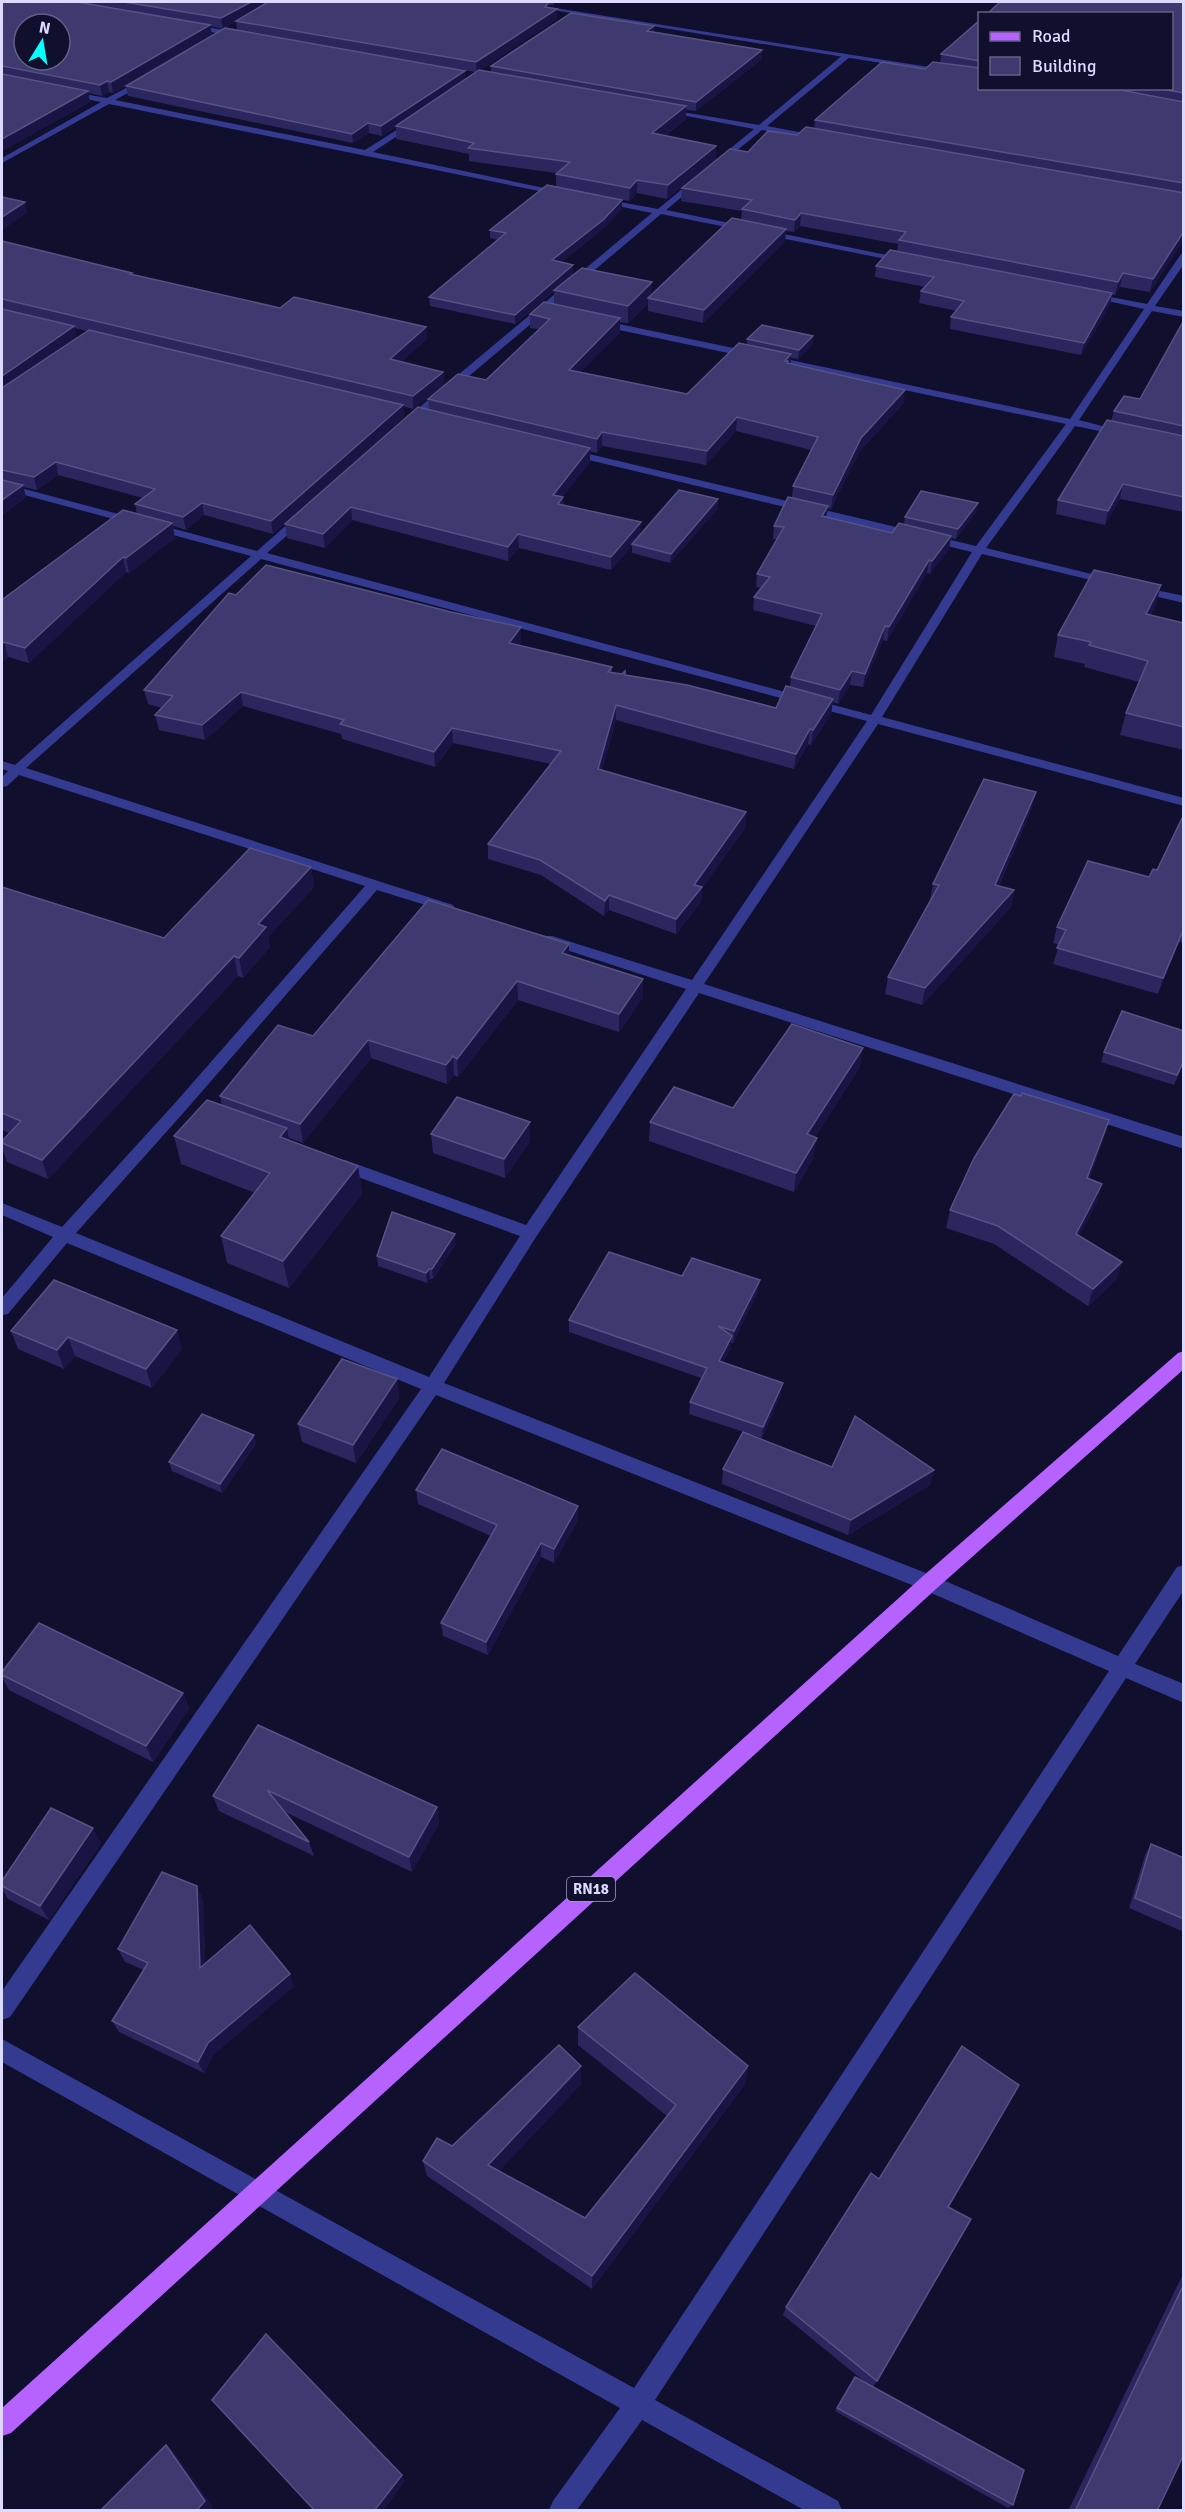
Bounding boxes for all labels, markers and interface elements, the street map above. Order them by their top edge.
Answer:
north arrow [12,12,72,72]
legend [978,12,1173,90]
text: N [37,17,52,39]
text: Road [1032,25,1071,47]
text: Building [1032,55,1096,77]
road number: RN18 [567,1877,615,1901]

